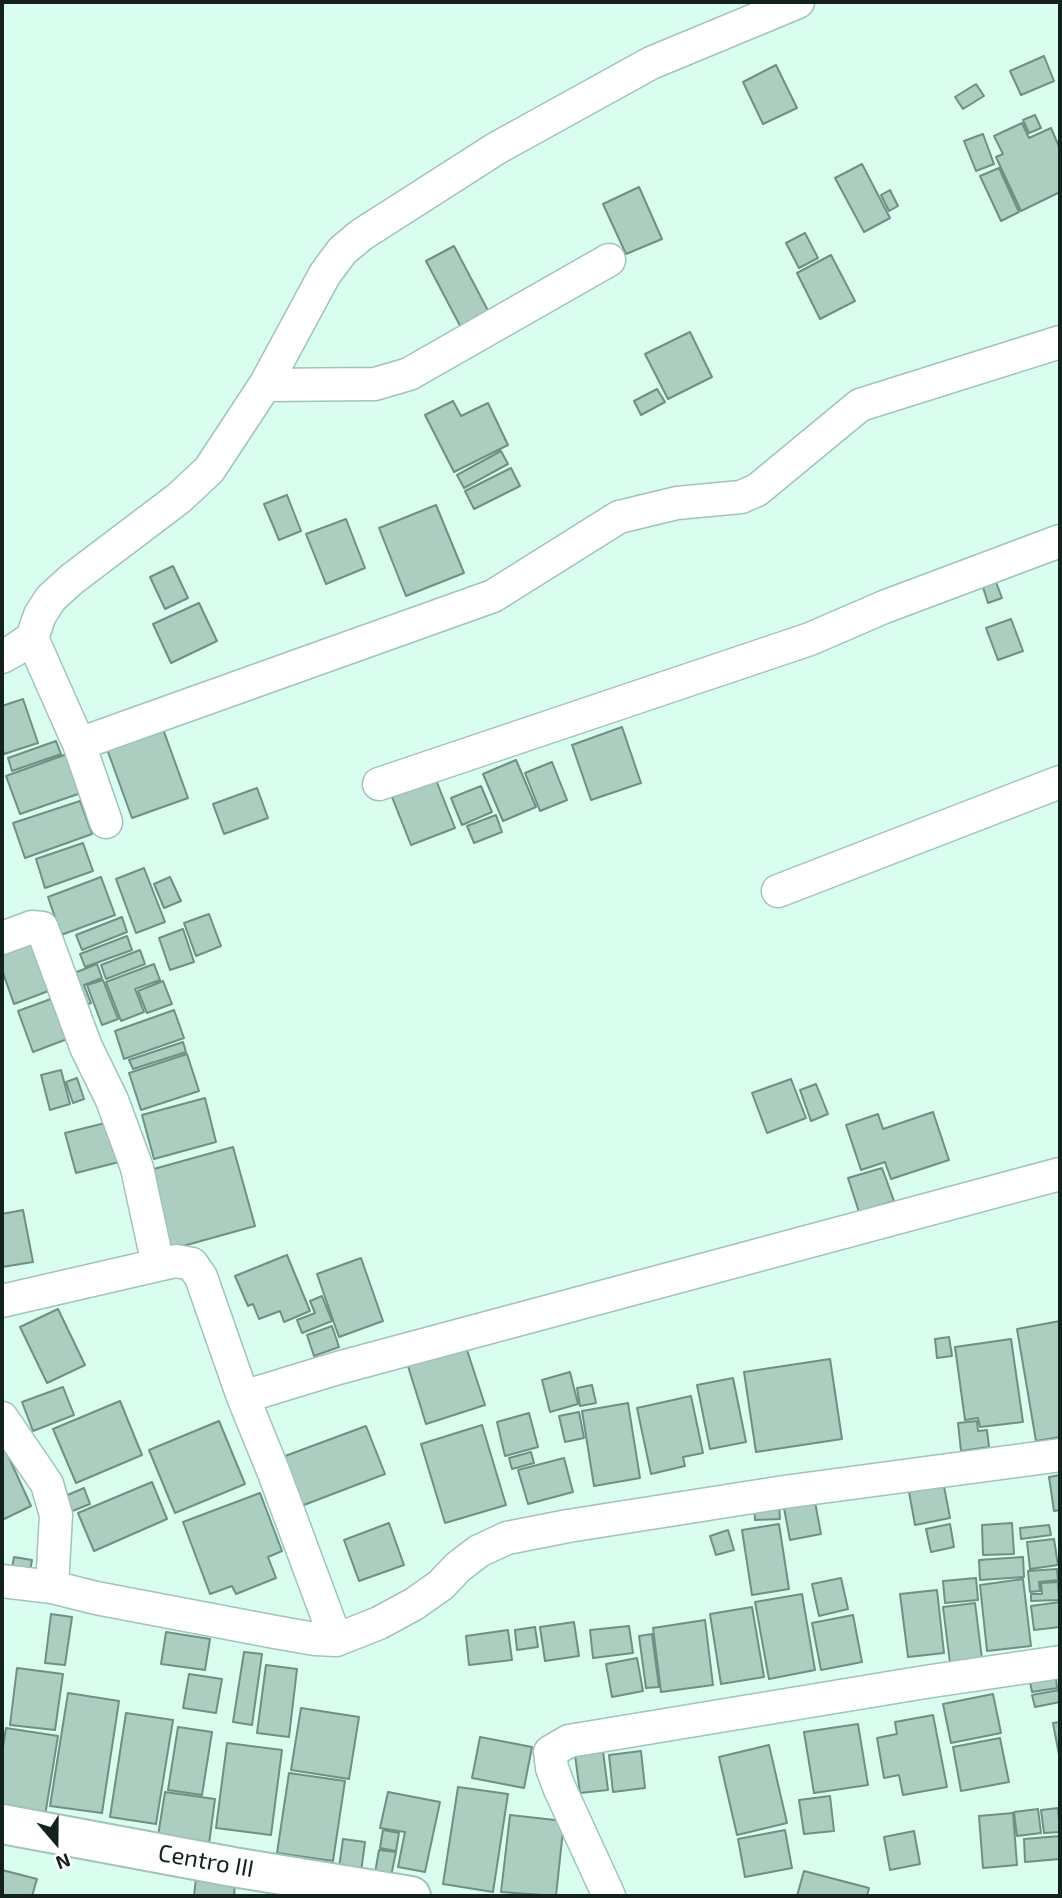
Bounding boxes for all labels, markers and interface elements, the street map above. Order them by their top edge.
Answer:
north arrow [21,1807,91,1877]
street label: Centro III [156,1838,256,1884]
text: N [53,1849,74,1875]

